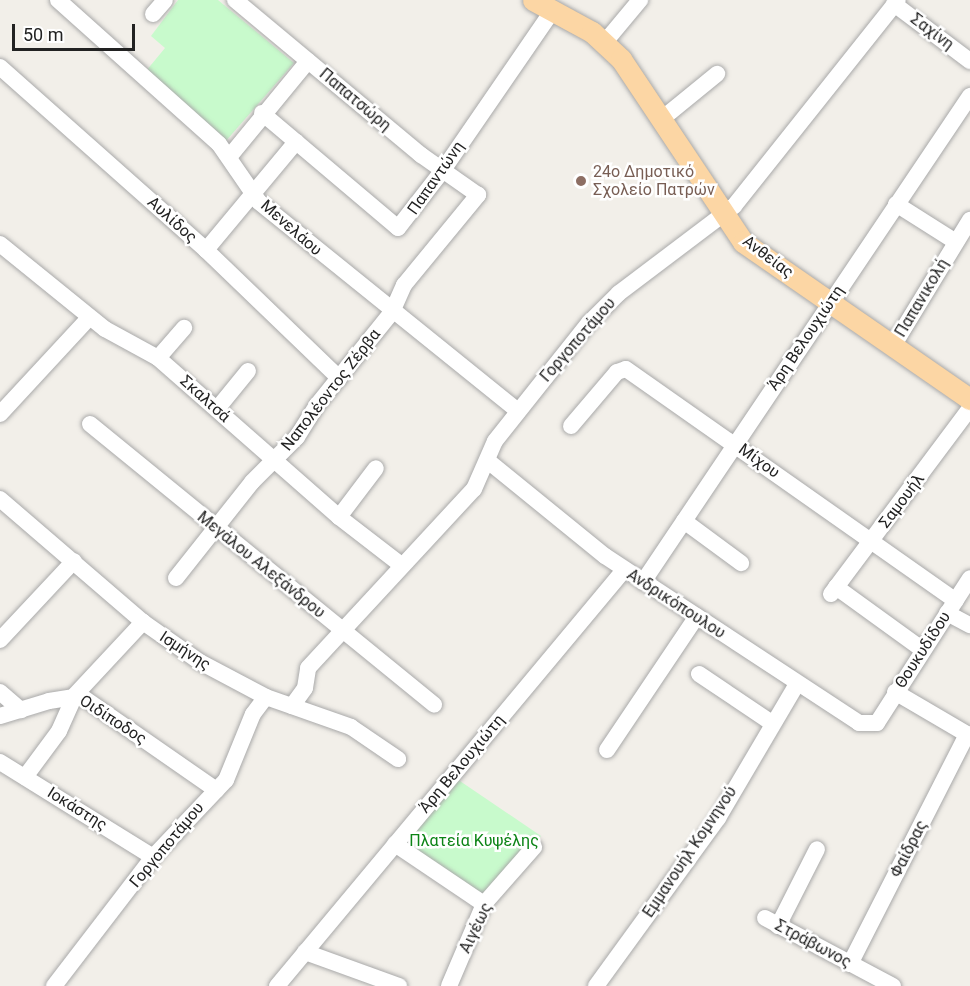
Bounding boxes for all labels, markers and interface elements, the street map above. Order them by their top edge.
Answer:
street label: Σαχίνη [907,10,957,54]
scale bar [15,12,138,50]
text: 50 m [23,24,63,45]
street label: Παπατσώρη [315,64,395,136]
street label: Παπαντώνη [404,138,468,218]
place label: 24ο Δημοτικό Σχολείο Πατρών [593,162,715,200]
marker: 24ο Δημοτικό Σχολείο Πατρών [574,174,588,188]
street label: Αυλίδος [143,193,201,247]
street label: Μενελάου [256,196,326,260]
street label: Ανθείας [739,232,797,282]
street label: Παπανικολή [891,255,953,341]
street label: Άρη Βελουχιώτη [764,282,848,394]
street label: Γοργοποτάμου [536,294,620,386]
street label: Ναπολέοντος Ζέρβα [278,325,384,455]
street label: Σκαλτσά [176,372,234,426]
street label: Μίχου [735,440,783,482]
street label: Σαμουήλ [875,470,929,532]
street label: Μεγάλου Αλεξάνδρου [193,508,329,622]
street label: Ανδρικόπουλου [623,565,729,643]
street label: Θουκυδίδου [891,608,955,692]
street label: Ισμήνης [156,627,214,675]
street label: Οιδίποδος [76,691,150,749]
street label: Άρη Βελουχιώτη [415,711,509,817]
street label: Ιοκάστης [44,783,110,835]
street label: Εμμανουήλ Κομνηνού [639,783,741,921]
street label: Γοργοποτάμου [126,799,208,891]
street label: Φαίδρας [886,817,932,881]
park label: Πλατεία Κυψέλης [409,831,539,851]
street label: Αιγέως [456,900,496,956]
street label: Στράβωνος [772,916,854,972]

